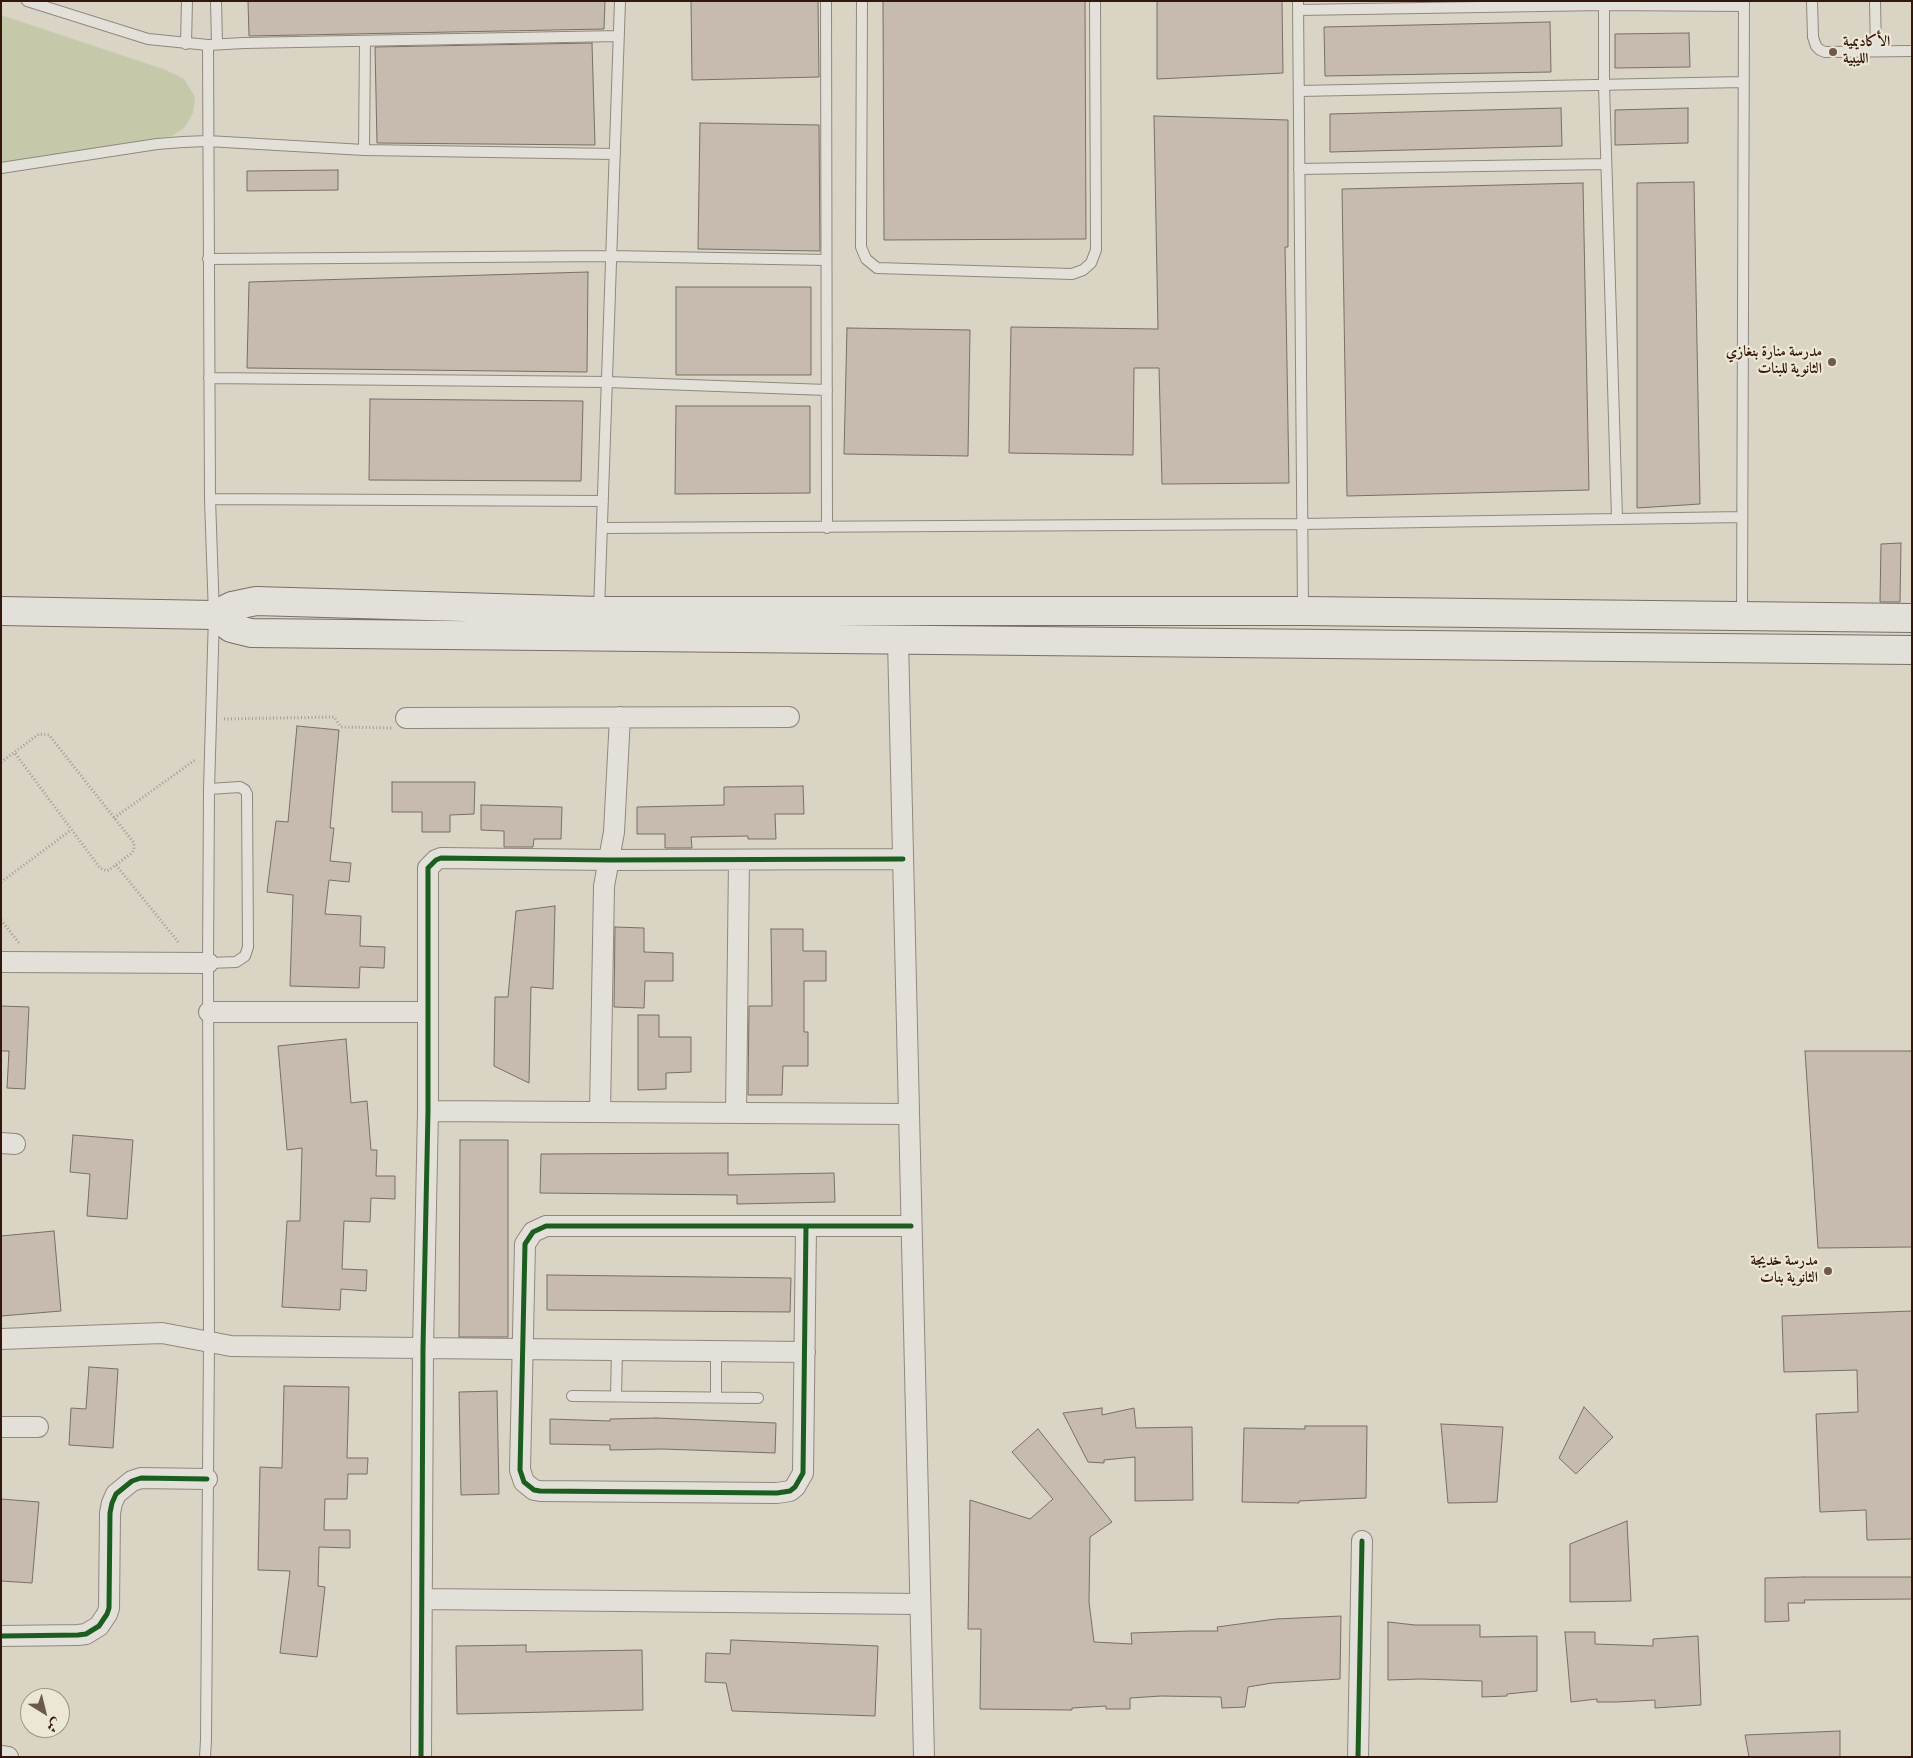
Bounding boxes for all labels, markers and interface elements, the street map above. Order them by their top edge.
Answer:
place label: الأكاديمية الليبية [1843,34,1890,69]
marker: الأكاديمية الليبية [1827,46,1839,58]
place label: مدرسة منارة بنغازي الثانوية للبنات [1726,344,1822,379]
marker: مدرسة منارة بنغازي الثانوية للبنات [1826,356,1838,368]
place label: مدرسة خديجة الثانوية بنات [1750,1253,1818,1288]
marker: مدرسة خديجة الثانوية بنات [1822,1265,1834,1277]
north arrow [20,1688,70,1738]
text: ش [42,1713,65,1736]

